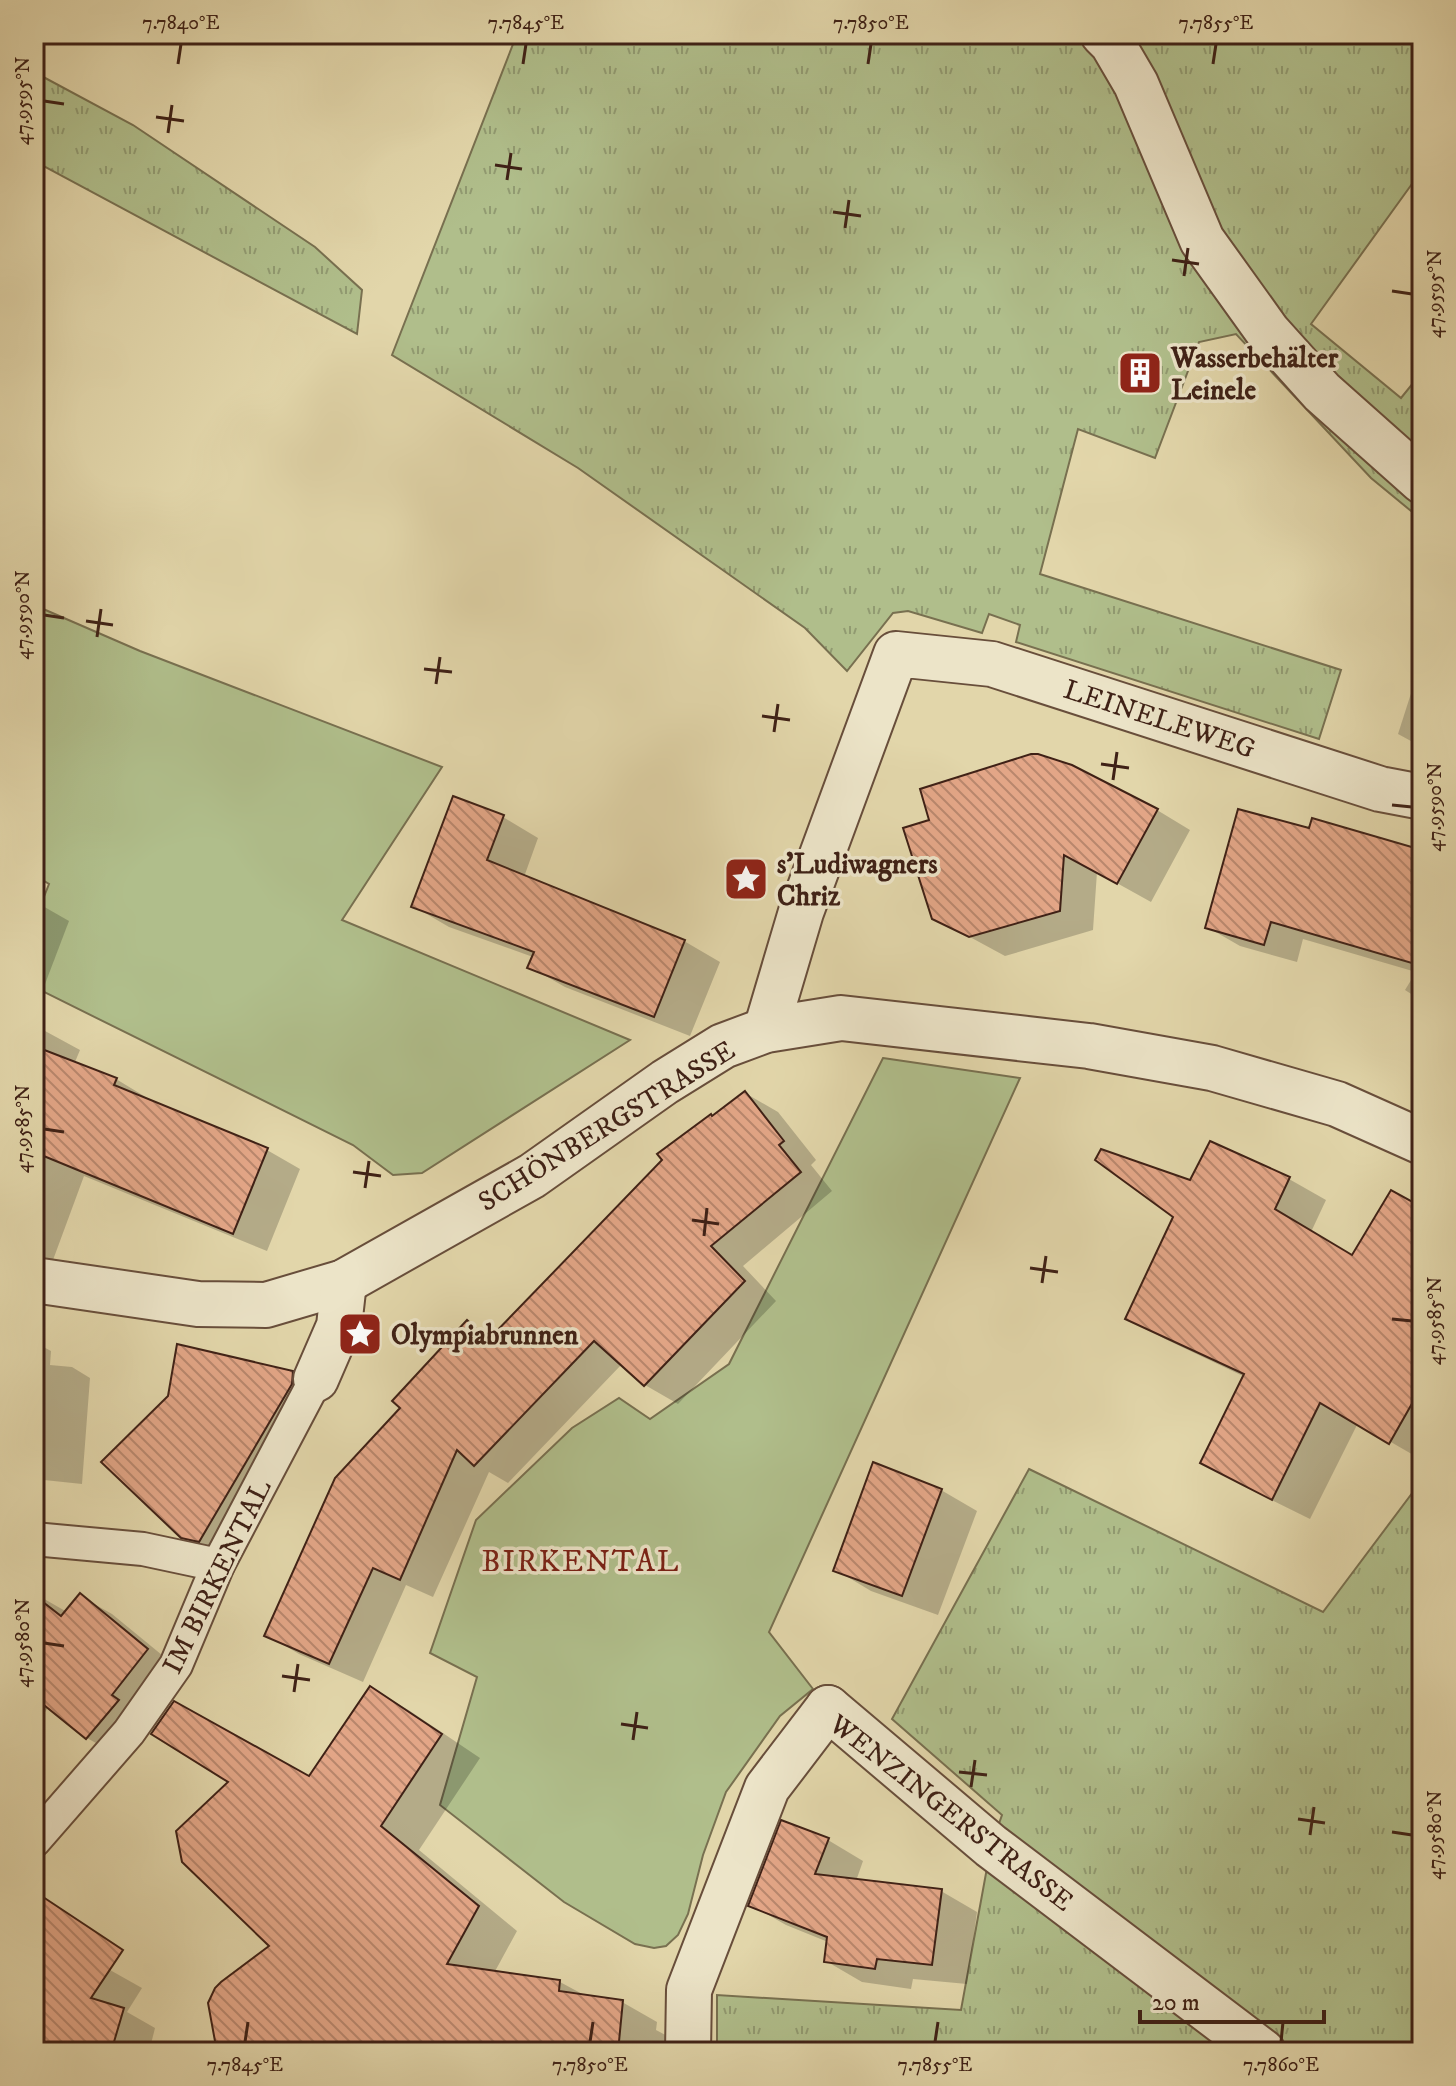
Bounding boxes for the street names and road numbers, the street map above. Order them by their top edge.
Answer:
street label: LEINELEWEG [1059,672,1260,767]
street label: SCHÖNBERGSTRASSE [472,1033,742,1220]
street label: IM BIRKENTAL [155,1474,280,1680]
street label: WENZINGERSTRASSE [821,1706,1080,1919]

